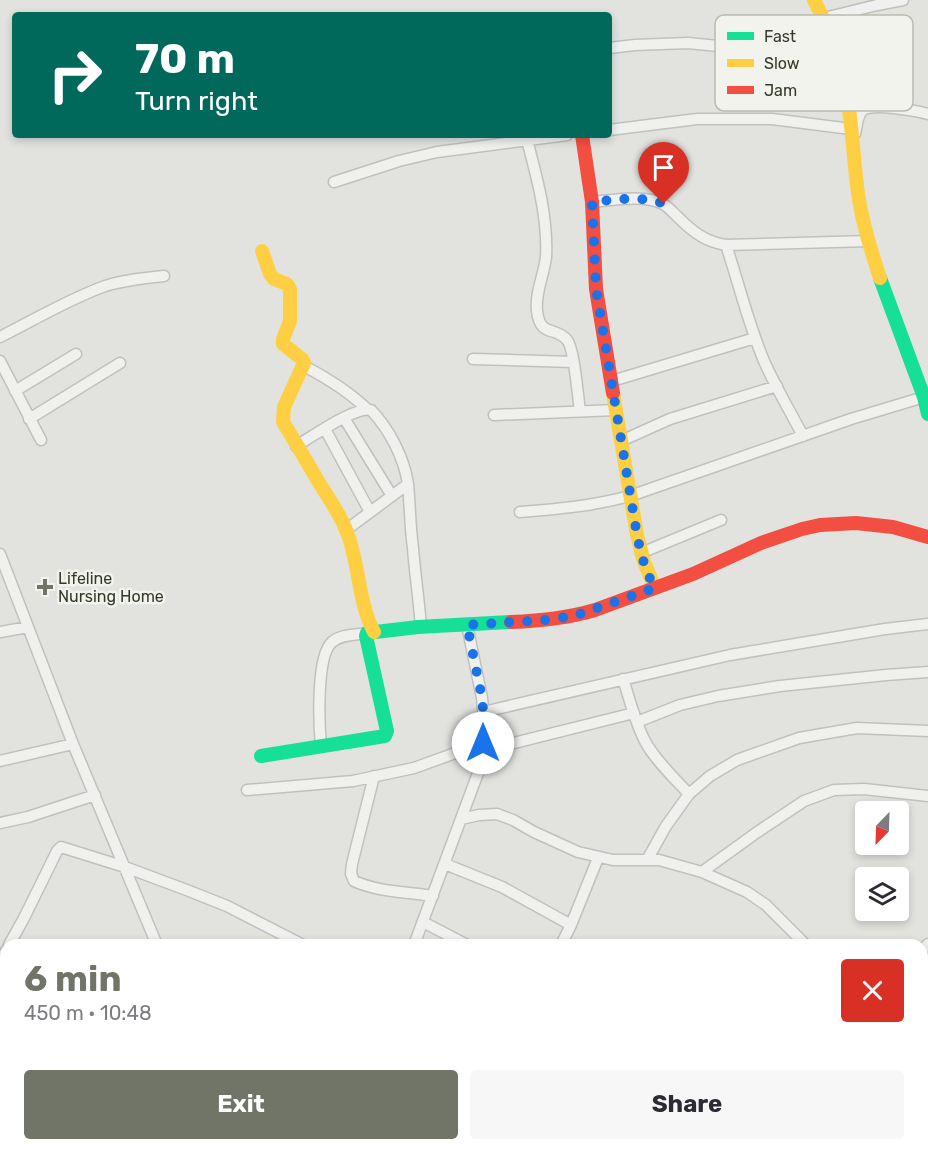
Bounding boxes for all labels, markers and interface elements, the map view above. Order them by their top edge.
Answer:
legend [715,15,913,111]
text: Fast [764,27,796,46]
text: 70 m [135,34,235,84]
icon: right [36,36,114,114]
text: Slow [764,54,800,73]
text: Jam [764,81,797,100]
text: Turn right [135,85,258,117]
pin [638,142,689,204]
icon: arrive [647,151,680,184]
place label: Lifeline Nursing Home [58,569,164,606]
marker: Lifeline Nursing Home [36,578,54,596]
position arrow [451,711,515,775]
north arrow [855,801,909,855]
map controls [855,801,909,921]
button: layers [855,867,909,921]
text: 6 min [24,957,122,1000]
button: close [841,959,904,1022]
text: 450 m · 10:48 [24,1001,152,1025]
button: Exit [24,1070,458,1139]
button: Share [470,1070,904,1139]

